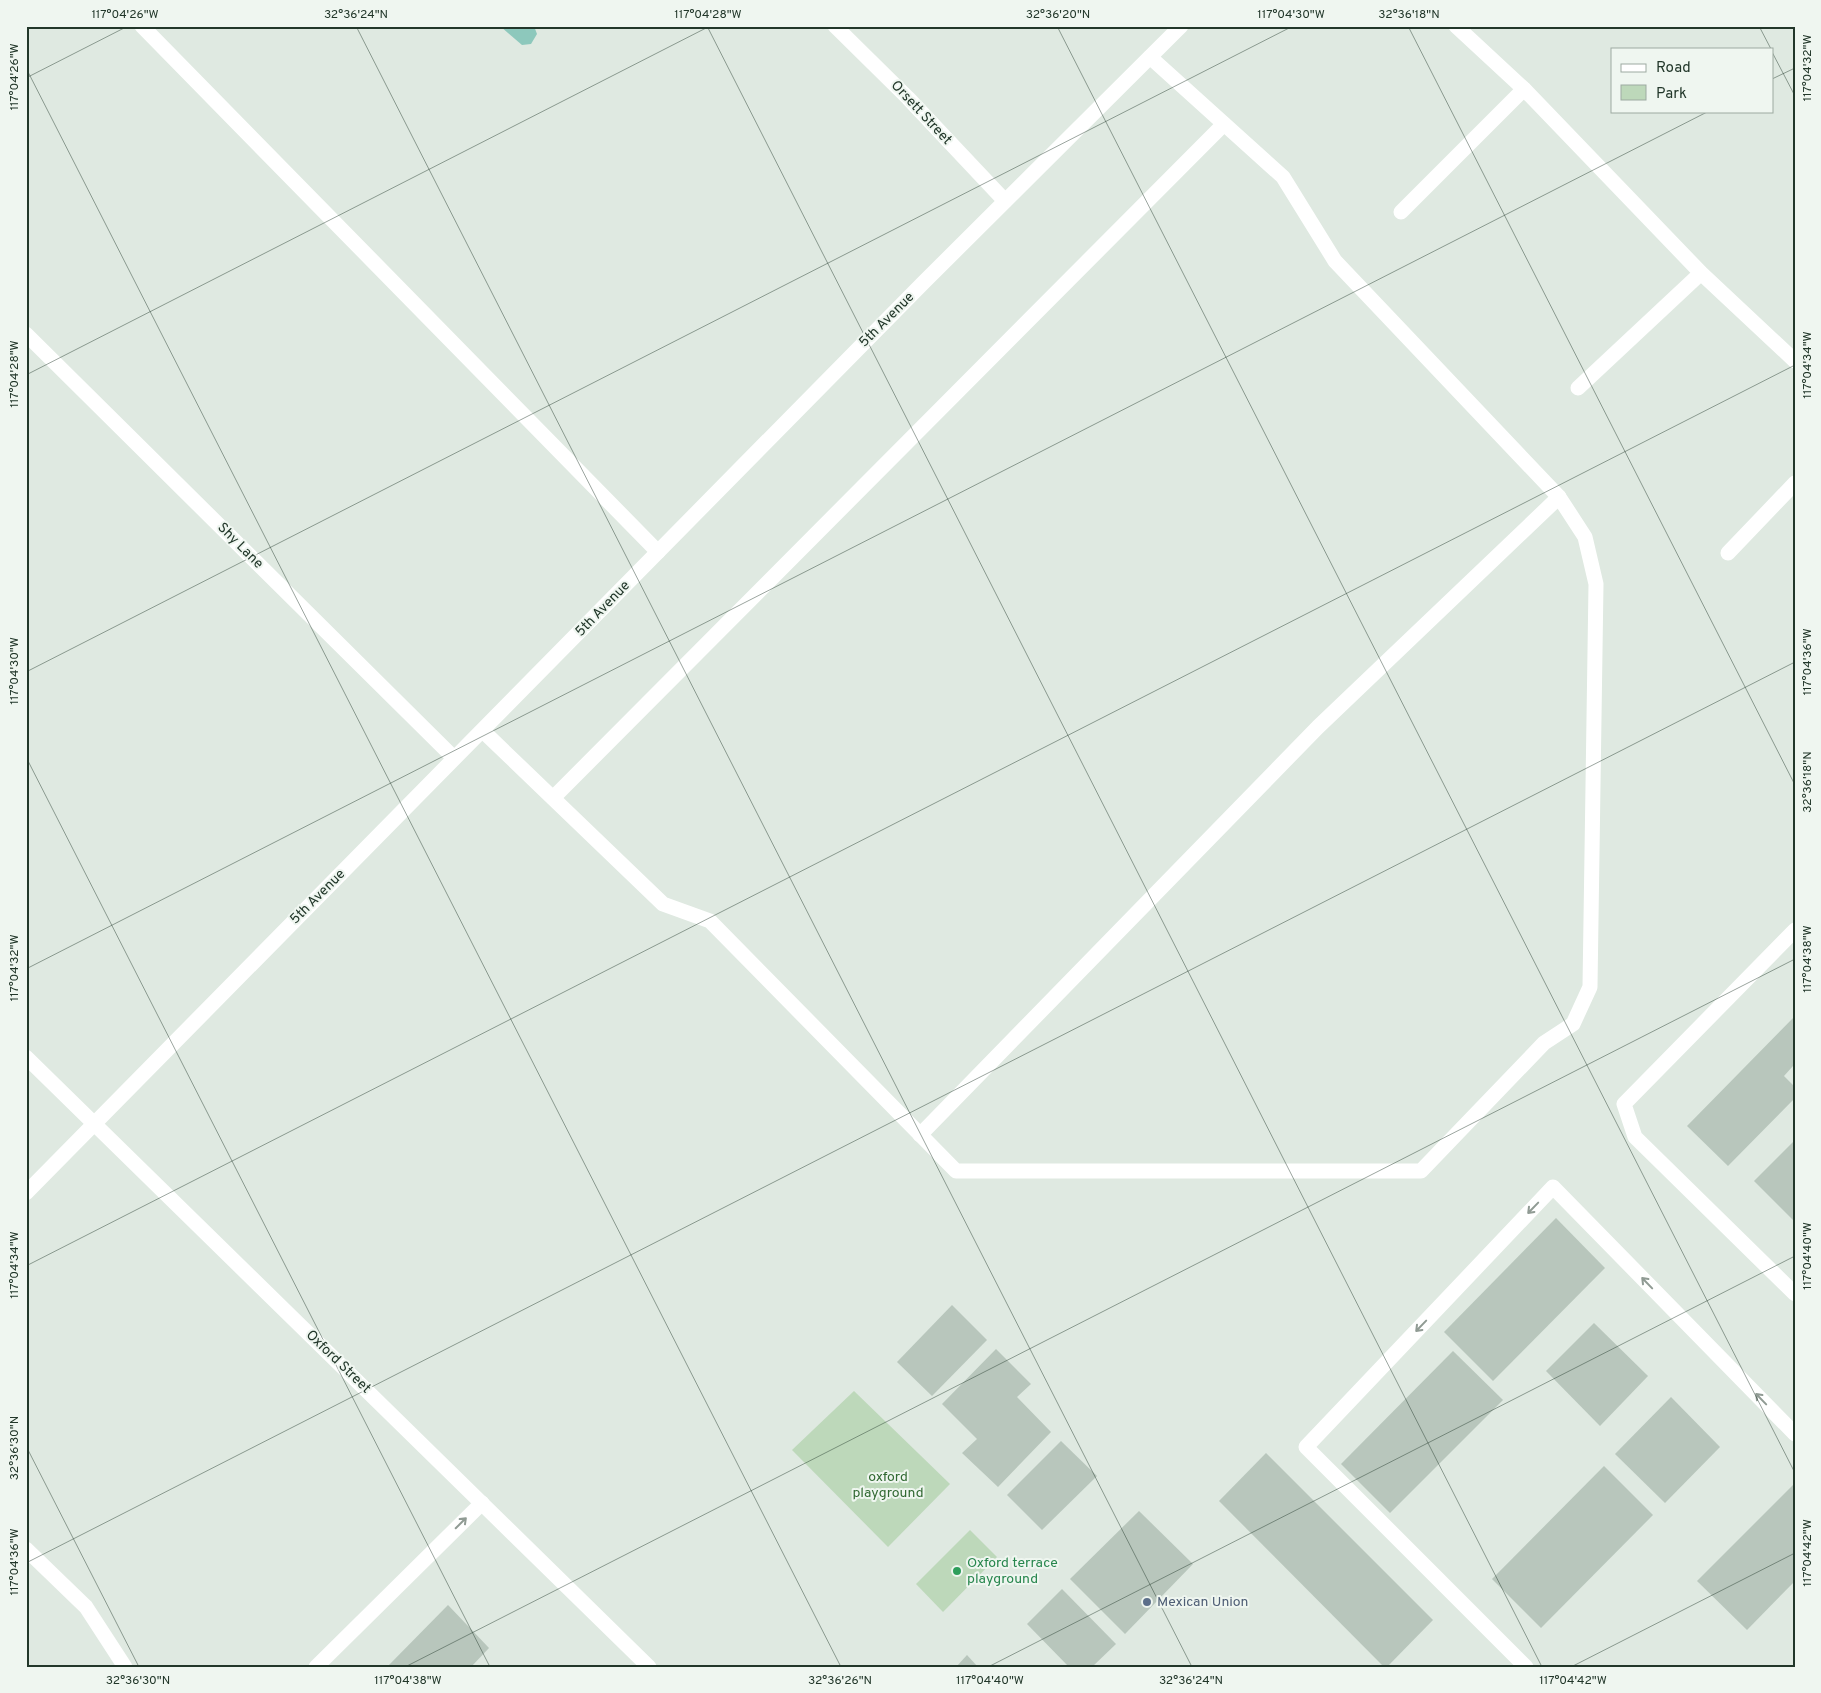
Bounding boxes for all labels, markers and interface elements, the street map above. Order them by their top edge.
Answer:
text: 117°04'26"W [91,7,159,23]
text: 32°36'24"N [324,7,388,23]
text: 117°04'28"W [674,7,742,23]
text: 32°36'20"N [1026,7,1090,23]
text: 117°04'30"W [1257,7,1325,23]
text: 32°36'18"N [1378,7,1440,23]
text: 117°04'32"W [1800,34,1816,102]
text: 117°04'26"W [7,43,23,111]
legend [1611,48,1774,112]
text: Road [1656,59,1691,78]
street label: Orsett Street [887,77,955,149]
text: Park [1656,85,1687,104]
street label: 5th Avenue [856,289,918,351]
text: 117°04'34"W [1800,331,1816,399]
text: 117°04'28"W [7,340,23,408]
street label: Shy Lane [214,520,266,572]
street label: 5th Avenue [572,578,634,640]
text: 117°04'36"W [1800,628,1816,696]
text: 117°04'30"W [7,637,23,705]
text: 32°36'18"N [1800,751,1816,813]
street label: 5th Avenue [287,866,349,928]
text: 117°04'38"W [1800,925,1816,993]
text: 117°04'32"W [7,934,23,1002]
one-way arrow [1527,1202,1539,1215]
text: 117°04'40"W [1800,1222,1816,1290]
text: 117°04'34"W [7,1231,23,1299]
one-way arrow [1641,1277,1653,1289]
one-way arrow [1415,1320,1427,1332]
street label: Oxford Street [302,1327,374,1397]
one-way arrow [1755,1393,1767,1405]
text: 32°36'30"N [7,1416,23,1480]
park label: oxford playground [852,1469,924,1502]
one-way arrow [455,1517,467,1529]
text: 117°04'42"W [1800,1519,1816,1587]
text: 117°04'36"W [7,1528,23,1596]
place label: Oxford terrace playground [967,1555,1058,1588]
marker: Oxford terrace playground [951,1565,963,1577]
place label: Mexican Union [1157,1594,1248,1611]
marker: Mexican Union [1141,1596,1153,1608]
text: 32°36'30"N [106,1673,170,1689]
text: 117°04'38"W [374,1673,442,1689]
text: 32°36'26"N [808,1673,872,1689]
text: 117°04'40"W [956,1673,1024,1689]
text: 32°36'24"N [1159,1673,1223,1689]
text: 117°04'42"W [1539,1673,1607,1689]

